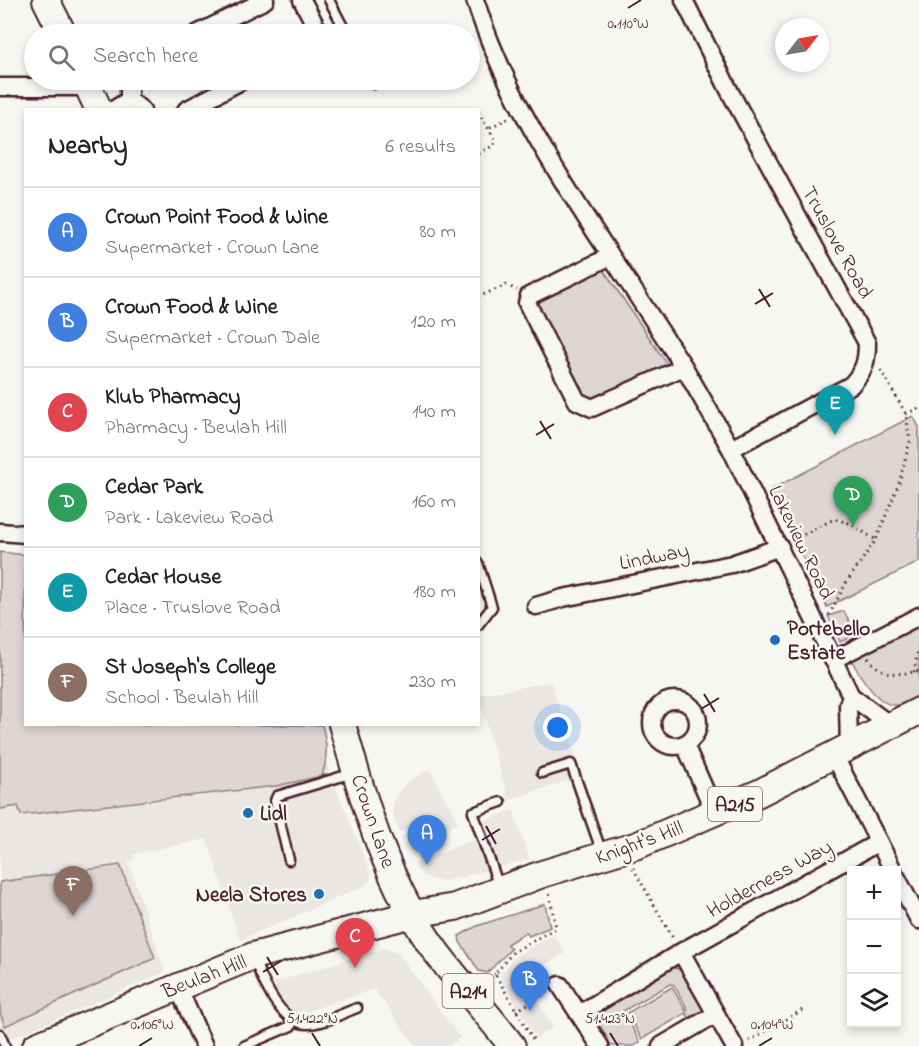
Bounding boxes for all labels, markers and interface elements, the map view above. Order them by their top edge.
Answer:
text: 0.110°W [607,13,649,35]
north arrow [775,18,829,72]
search box [24,24,480,90]
icon: search [45,41,78,74]
text: Search here [93,41,198,73]
text: Nearby [48,128,127,166]
text: 6 results [385,133,456,162]
street label: Truslove Road [793,181,880,305]
text: Crown Point Food & Wine [105,202,328,234]
text: A [61,218,74,247]
text: 80 m [419,218,456,247]
text: Supermarket · Crown Lane [105,234,319,263]
text: Crown Food & Wine [105,292,278,324]
text: B [61,308,74,337]
text: 120 m [411,308,456,337]
text: Supermarket · Crown Dale [105,324,320,353]
text: Klub Pharmacy [105,382,241,414]
pin: E [816,386,854,435]
text: C [62,398,73,427]
text: 140 m [412,398,456,427]
text: Pharmacy · Beulah Hill [105,414,287,443]
text: Cedar Park [105,472,203,504]
pin: D [834,476,872,526]
street label: Lakeview Road [760,481,841,605]
text: D [60,488,75,517]
text: 160 m [412,488,456,517]
text: Park · Lakeview Road [105,504,273,533]
street label: Lindway [617,537,692,581]
text: Cedar House [105,562,221,594]
text: E [61,578,74,607]
text: 180 m [413,578,456,607]
text: Place · Truslove Road [105,594,280,623]
place label: Portebello Estate [787,615,870,669]
marker: Portebello Estate [768,633,782,647]
text: St Joseph's College [105,652,276,684]
text: F [61,668,74,697]
text: 230 m [409,668,456,697]
text: School · Beulah Hill [105,684,258,713]
your location [543,713,572,742]
street label: Crown Lane [342,771,402,873]
road number: A215 [708,787,762,821]
place label: Lidl [260,800,287,830]
marker: Lidl [241,806,255,820]
street label: Knight's Hill [592,814,688,875]
pin: A [408,816,446,865]
street label: Holderness Way [702,833,839,928]
pin: F [54,866,92,916]
map controls [847,866,901,1028]
button: + [847,866,901,920]
place label: Neela Stores [196,881,307,911]
marker: Neela Stores [312,887,326,901]
pin: C [336,918,374,968]
button: − [847,920,901,974]
street label: Beulah Hill [157,948,251,1008]
pin: B [510,962,550,1011]
road number: A214 [442,974,494,1008]
button: layers [847,974,901,1028]
text: 51.422°N [286,1008,338,1030]
text: 51.423°N [585,1008,635,1030]
text: 0.106°W [130,1014,174,1036]
text: 0.104°W [751,1014,793,1036]

